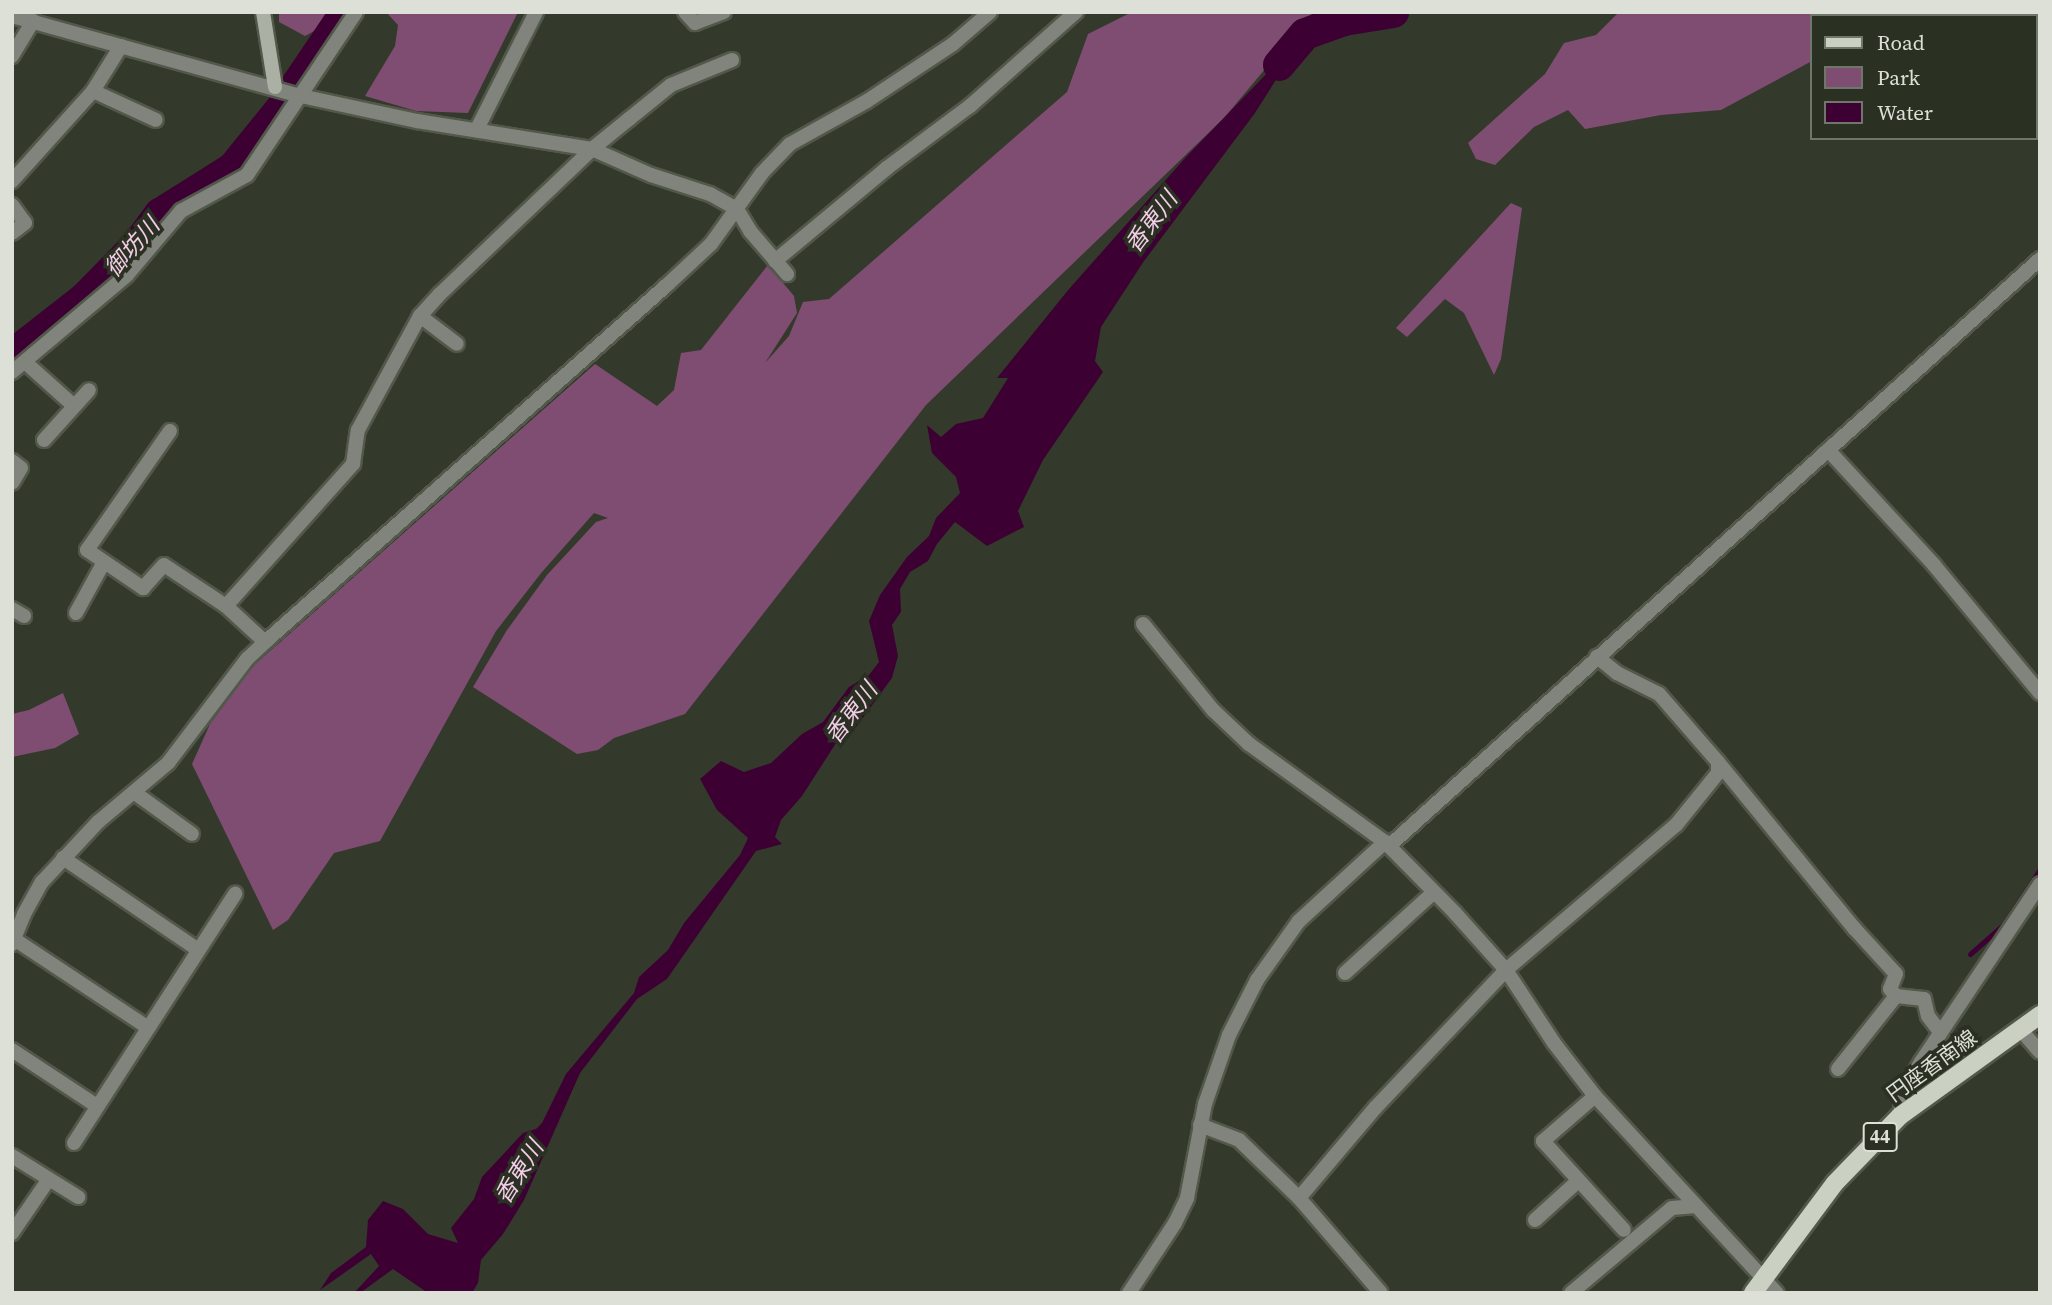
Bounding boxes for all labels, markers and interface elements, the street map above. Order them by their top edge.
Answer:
legend [1811,14,2038,140]
text: Road [1877,28,1925,57]
text: Park [1877,63,1920,92]
text: Water [1877,98,1933,127]
water label: 香東川 [1119,186,1183,258]
water label: 御坊川 [99,212,165,282]
water label: 香東川 [819,677,883,749]
street label: 円座香南線 [1882,1025,1982,1107]
road number: 44 [1862,1121,1898,1152]
water label: 香東川 [489,1135,549,1209]

